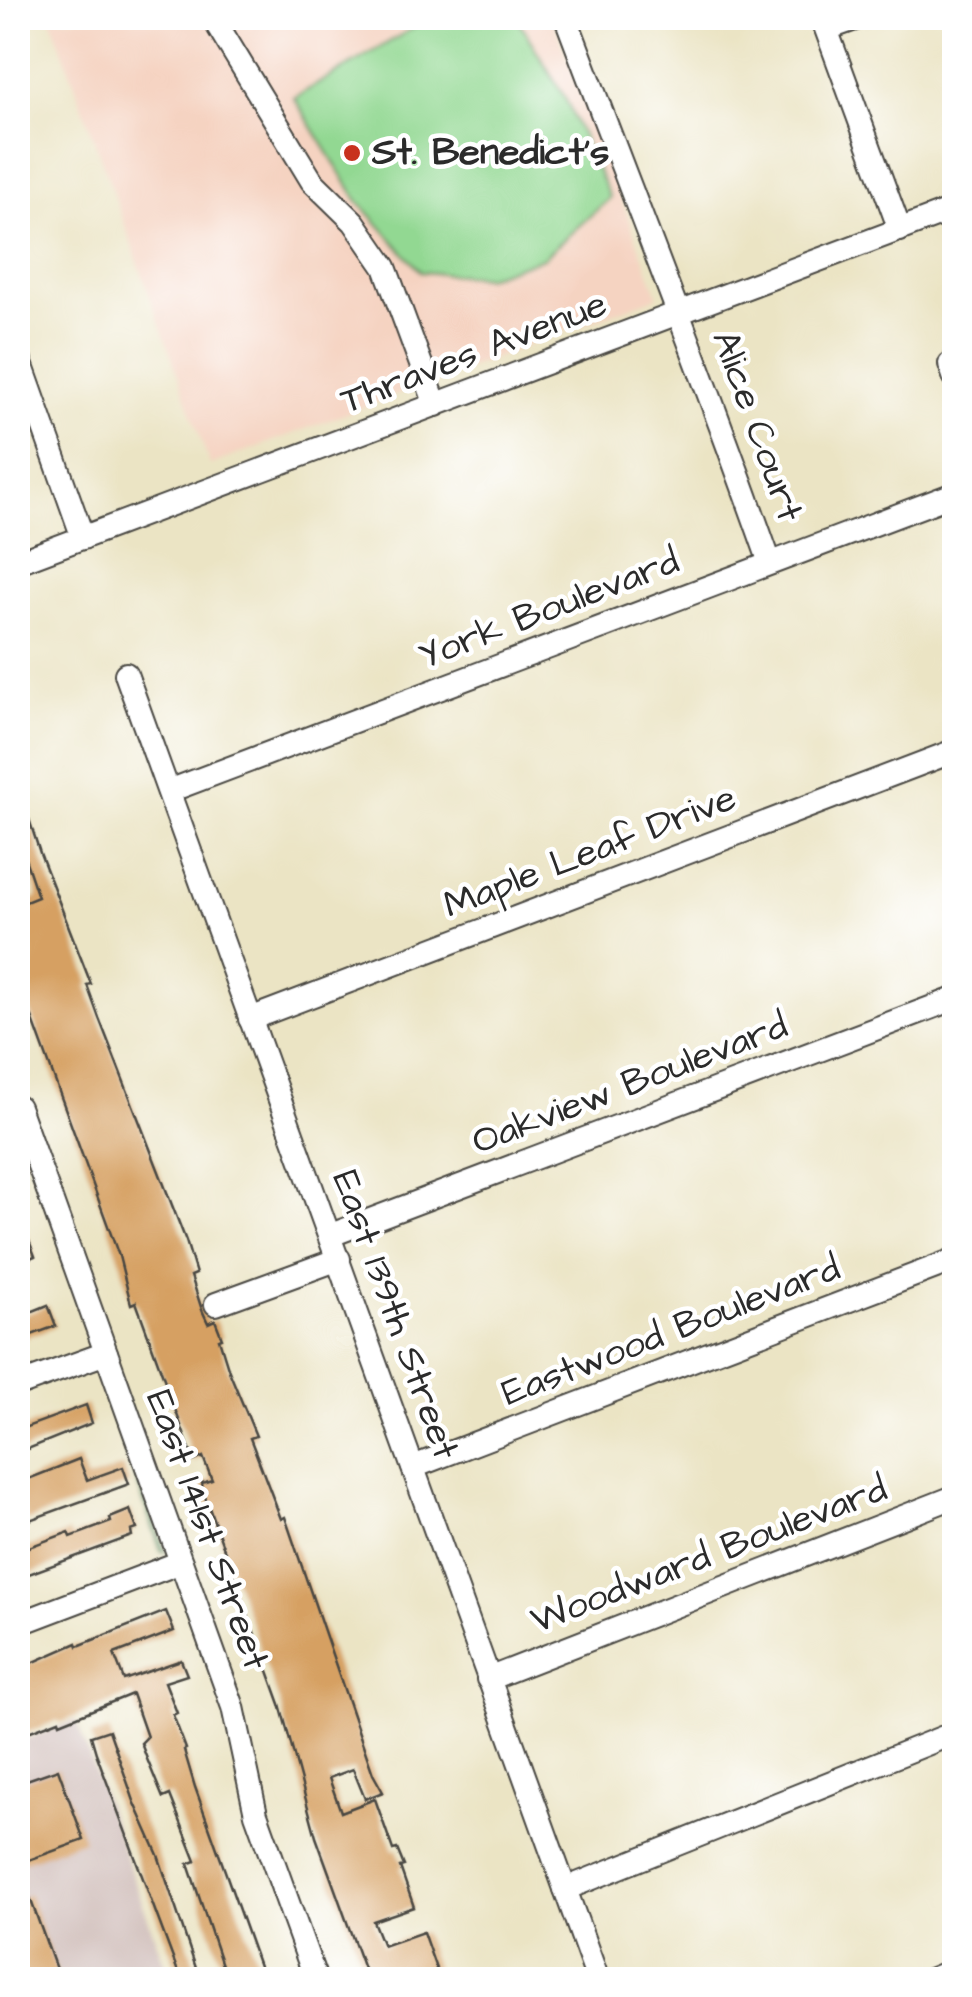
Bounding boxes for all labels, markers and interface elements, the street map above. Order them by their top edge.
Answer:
place label: St. Benedict's [371,127,609,179]
marker: St. Benedict's [341,142,363,164]
street label: Thraves Avenue [334,278,614,428]
street label: Alice Court [698,323,816,529]
street label: York Boulevard [411,535,687,683]
street label: Maple Leaf Drive [436,772,744,932]
street label: Oakview Boulevard [465,1000,795,1168]
street label: East 139th Street [319,1163,471,1467]
street label: Eastwood Boulevard [494,1243,848,1419]
street label: East 141st Street [132,1383,282,1677]
street label: Woodward Boulevard [524,1463,894,1647]

